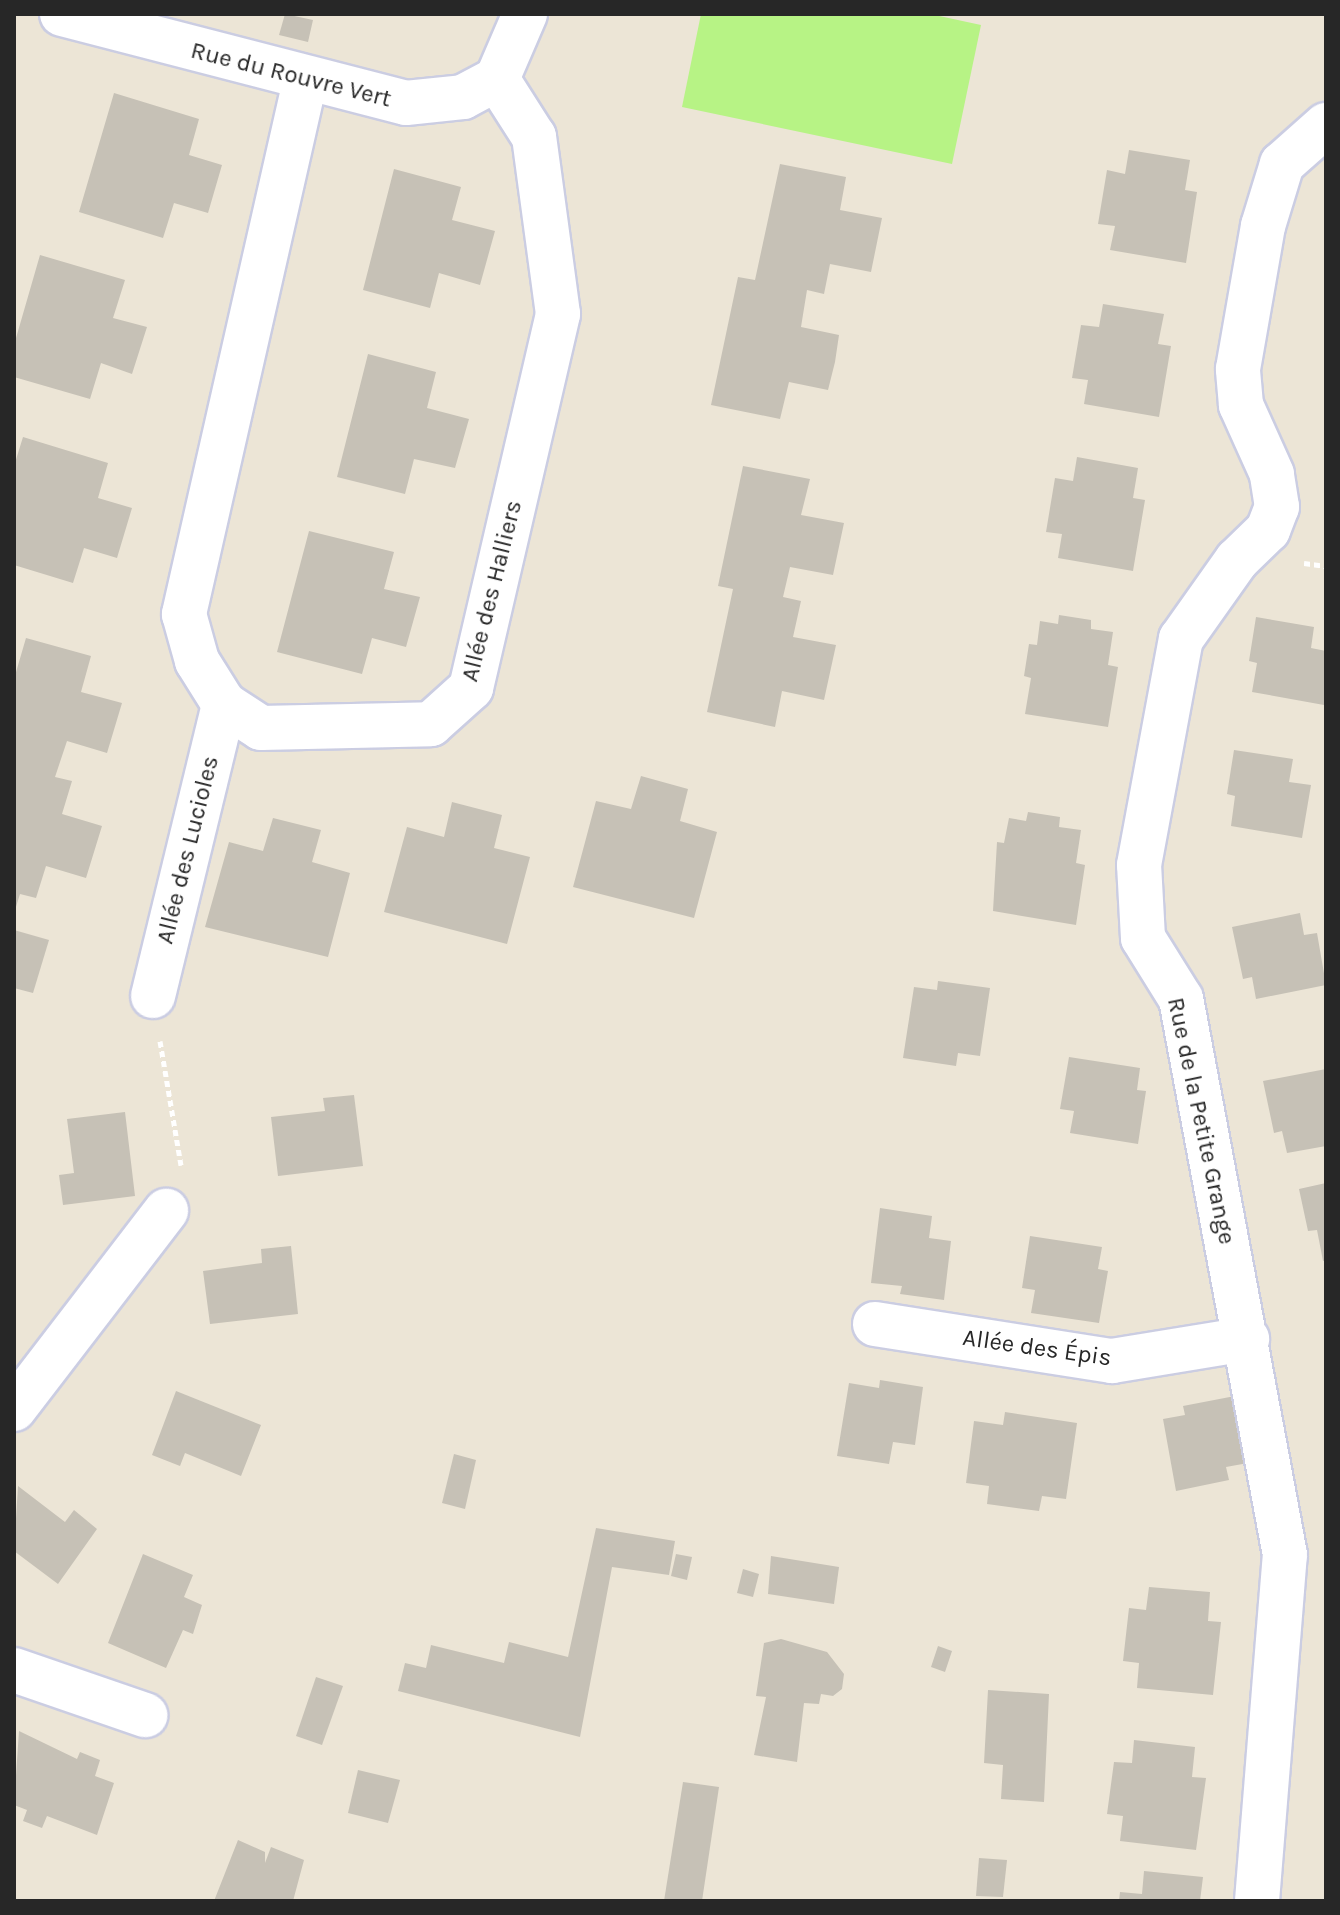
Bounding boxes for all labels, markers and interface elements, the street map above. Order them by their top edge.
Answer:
street label: Rue du Rouvre Vert [188,36,394,114]
street label: Allée des Halliers [456,497,528,685]
street label: Allée des Lucioles [151,753,225,947]
street label: Rue de la Petite Grange [1161,995,1241,1247]
street label: Allée des Épis [961,1323,1113,1373]

